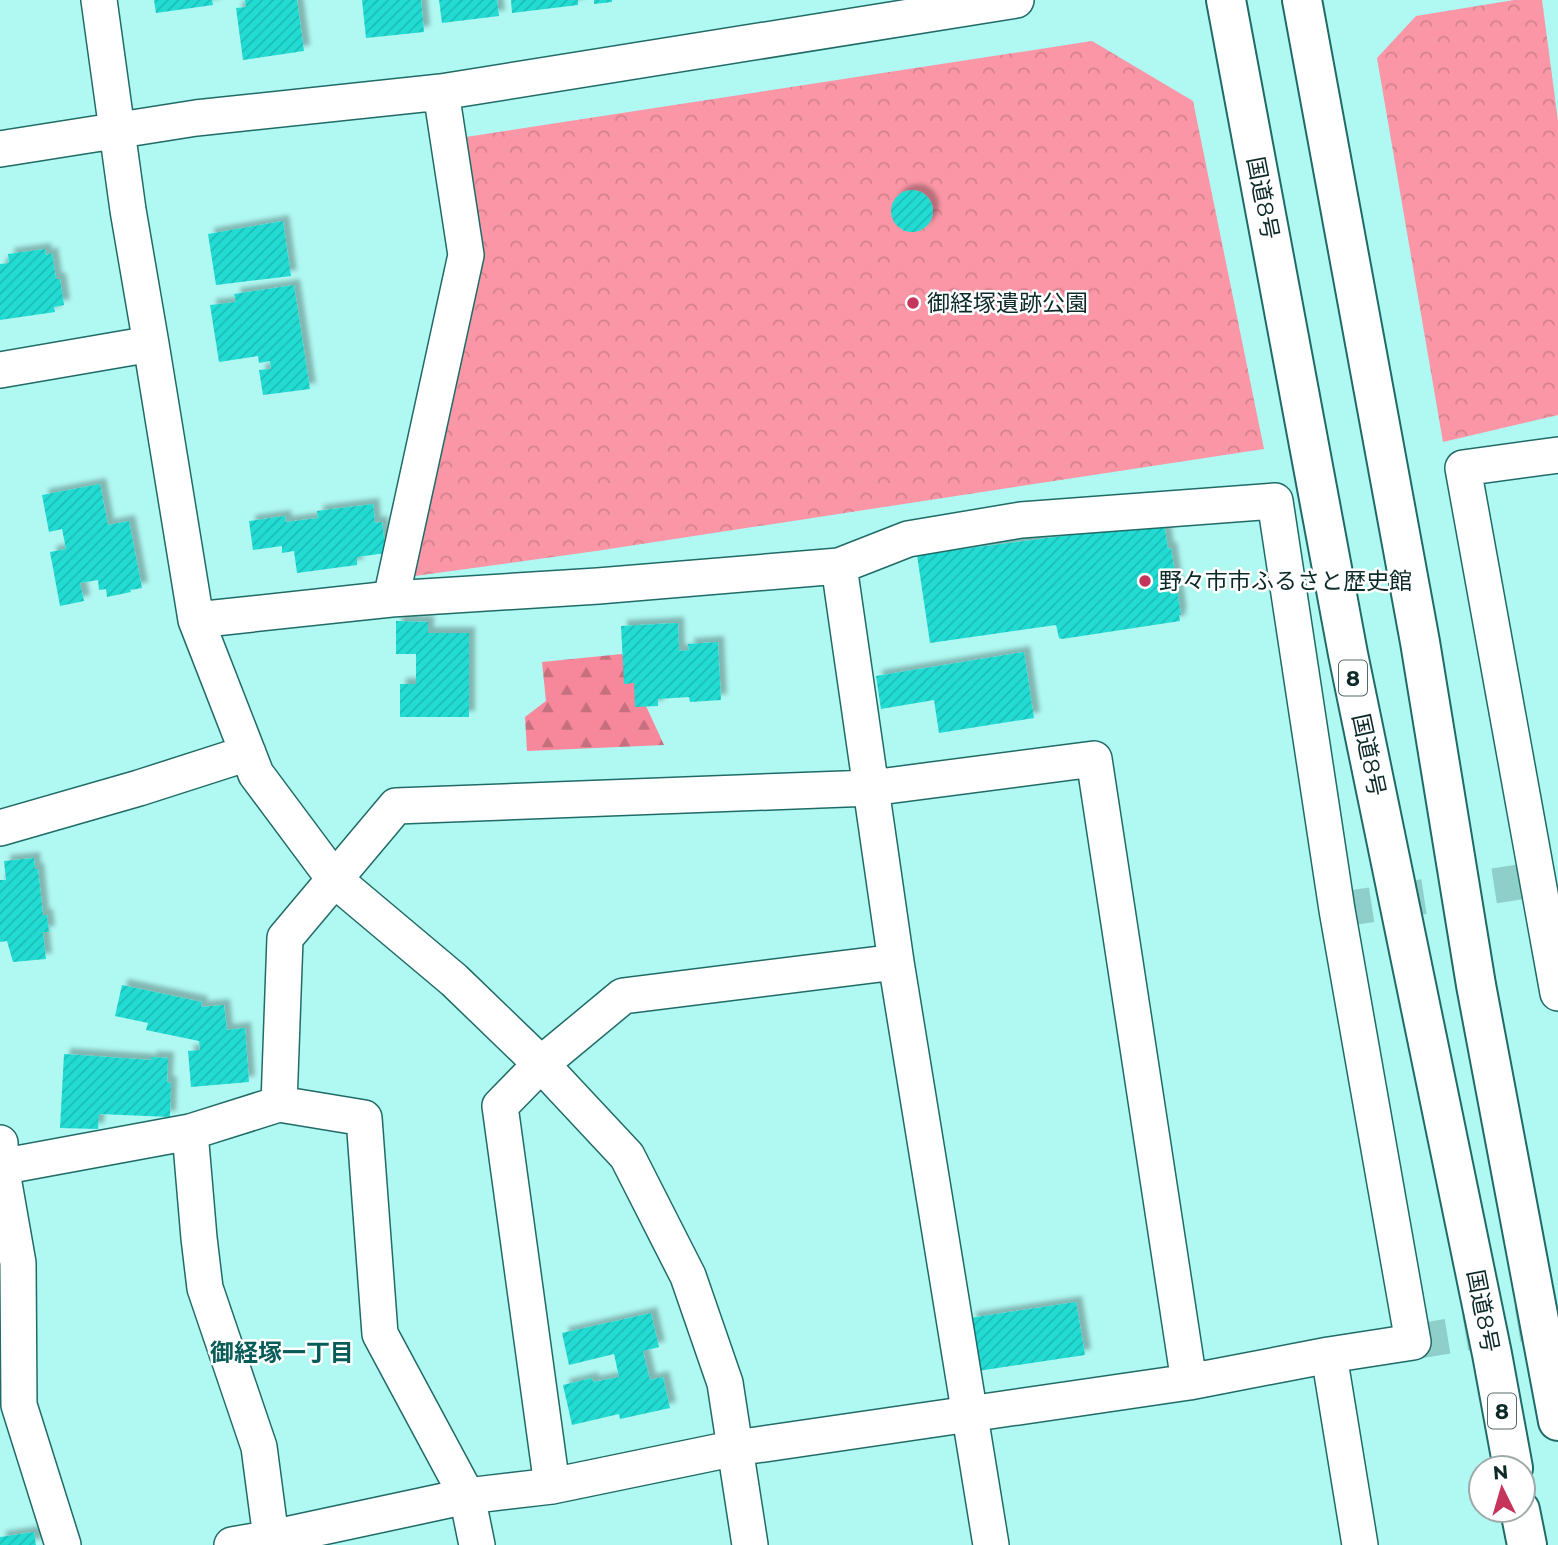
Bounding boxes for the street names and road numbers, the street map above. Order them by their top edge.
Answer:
street label: 国道8号 [1241,154,1285,242]
road number: 8 [1339,660,1367,696]
street label: 国道8号 [1347,711,1391,799]
street label: 国道8号 [1461,1267,1505,1355]
road number: 8 [1488,1394,1516,1428]

